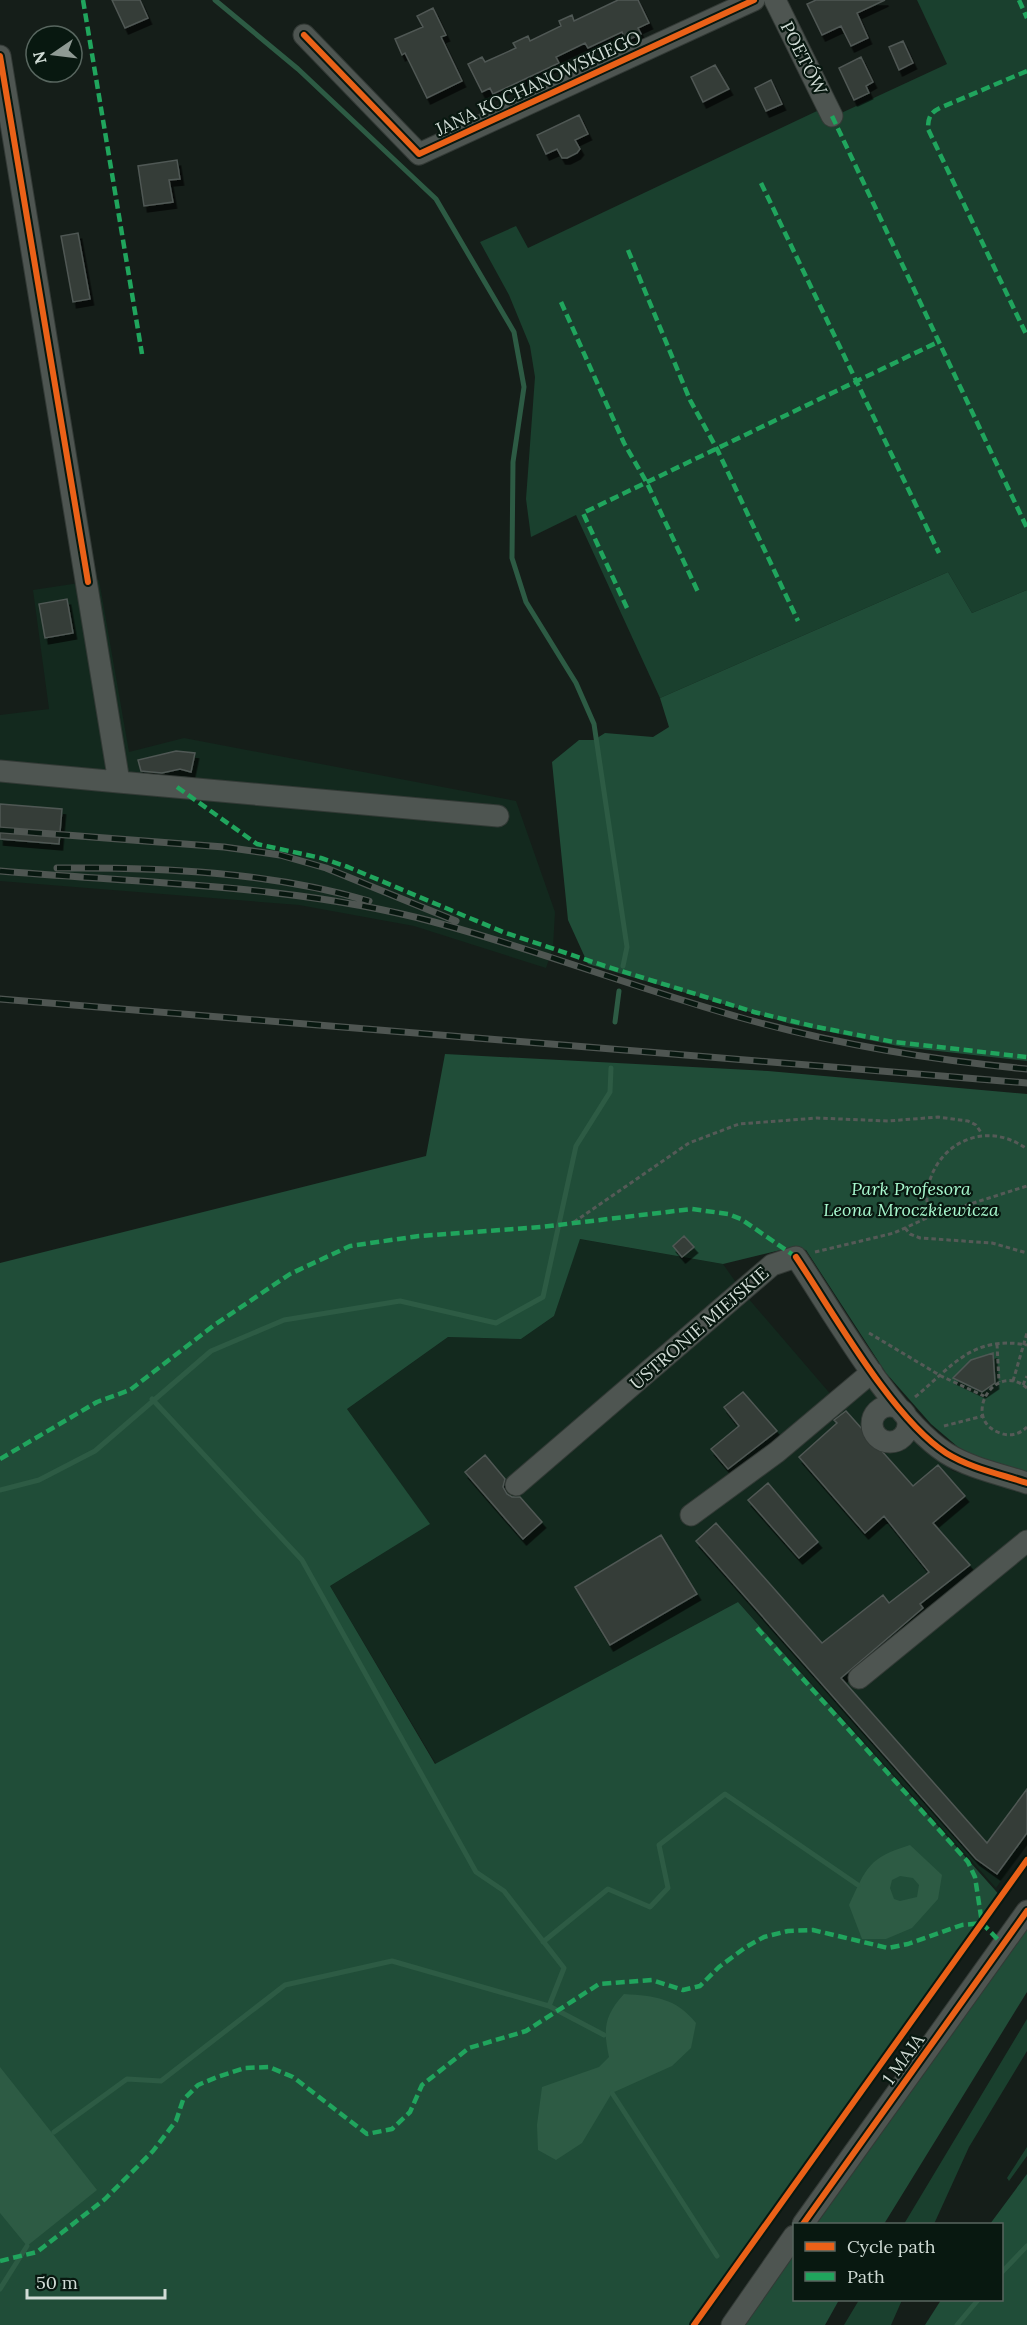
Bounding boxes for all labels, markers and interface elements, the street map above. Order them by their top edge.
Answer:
street label: POETÓW [776,17,833,100]
north arrow [24,24,84,84]
street label: JANA KOCHANOWSKIEGO [431,25,644,141]
text: N [28,49,51,66]
park label: Park Profesora Leona Mroczkiewicza [823,1177,999,1221]
street label: USTRONIE MIEJSKIE [625,1261,773,1395]
street label: 1 MAJA [877,2028,930,2089]
legend [793,2223,1003,2301]
text: Cycle path [847,2235,936,2258]
scale bar [27,2262,165,2300]
text: Path [847,2265,885,2288]
text: 50 m [36,2271,78,2294]

